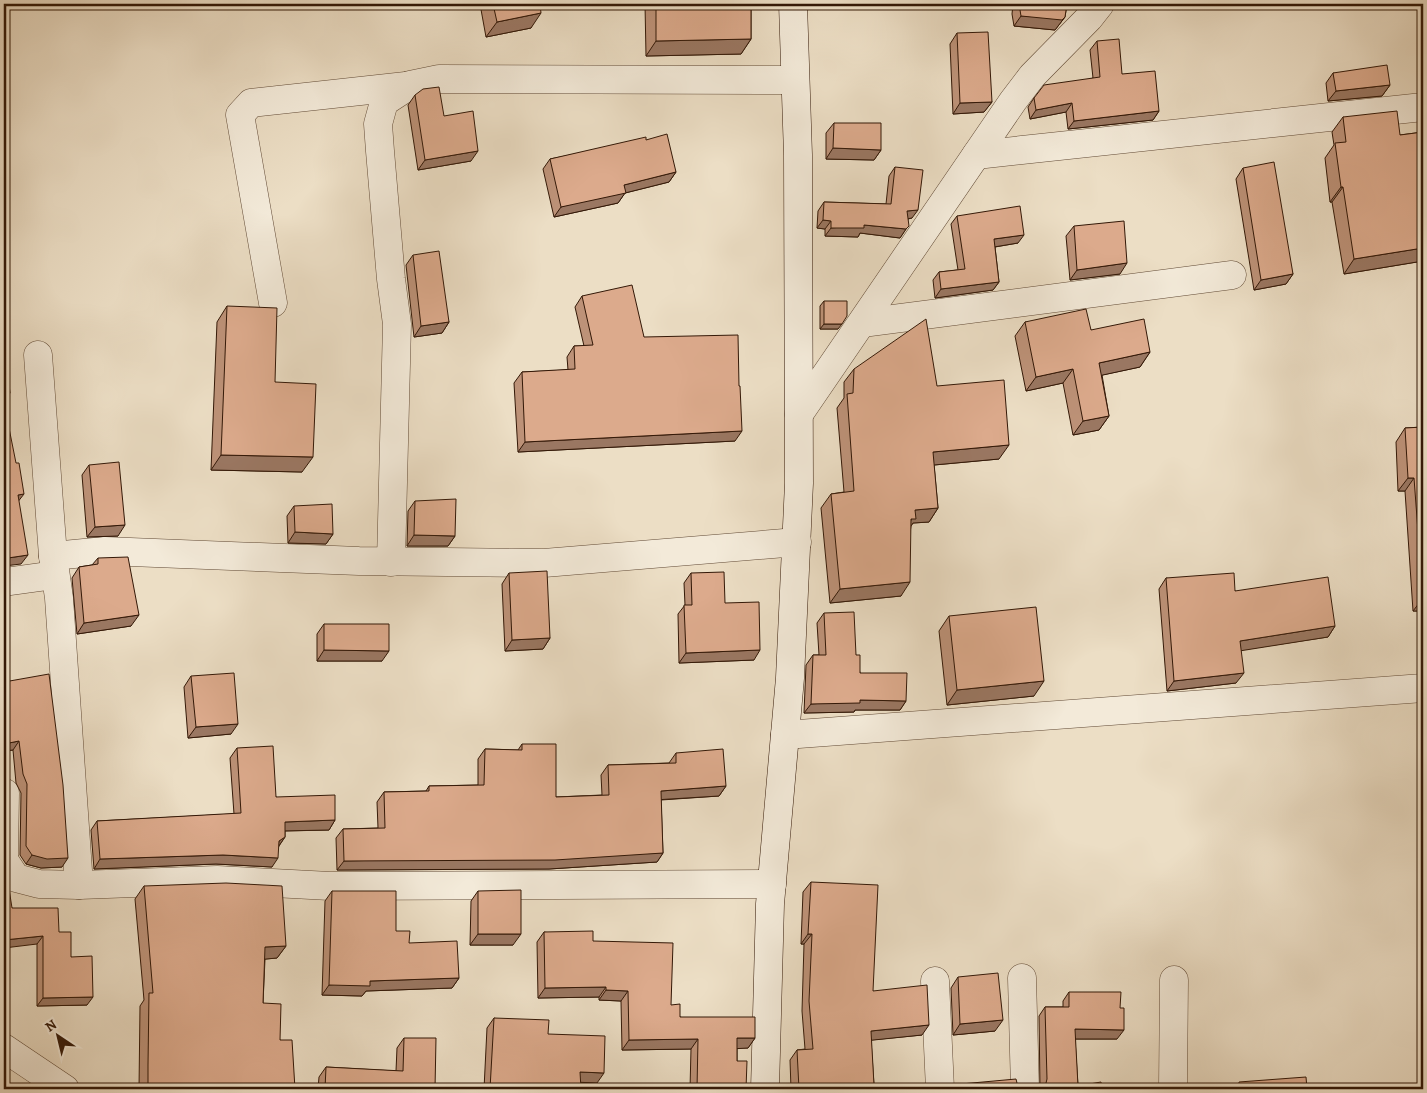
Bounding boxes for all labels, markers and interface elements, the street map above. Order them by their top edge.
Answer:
north arrow [32,1010,82,1060]
text: N [41,1015,60,1036]

